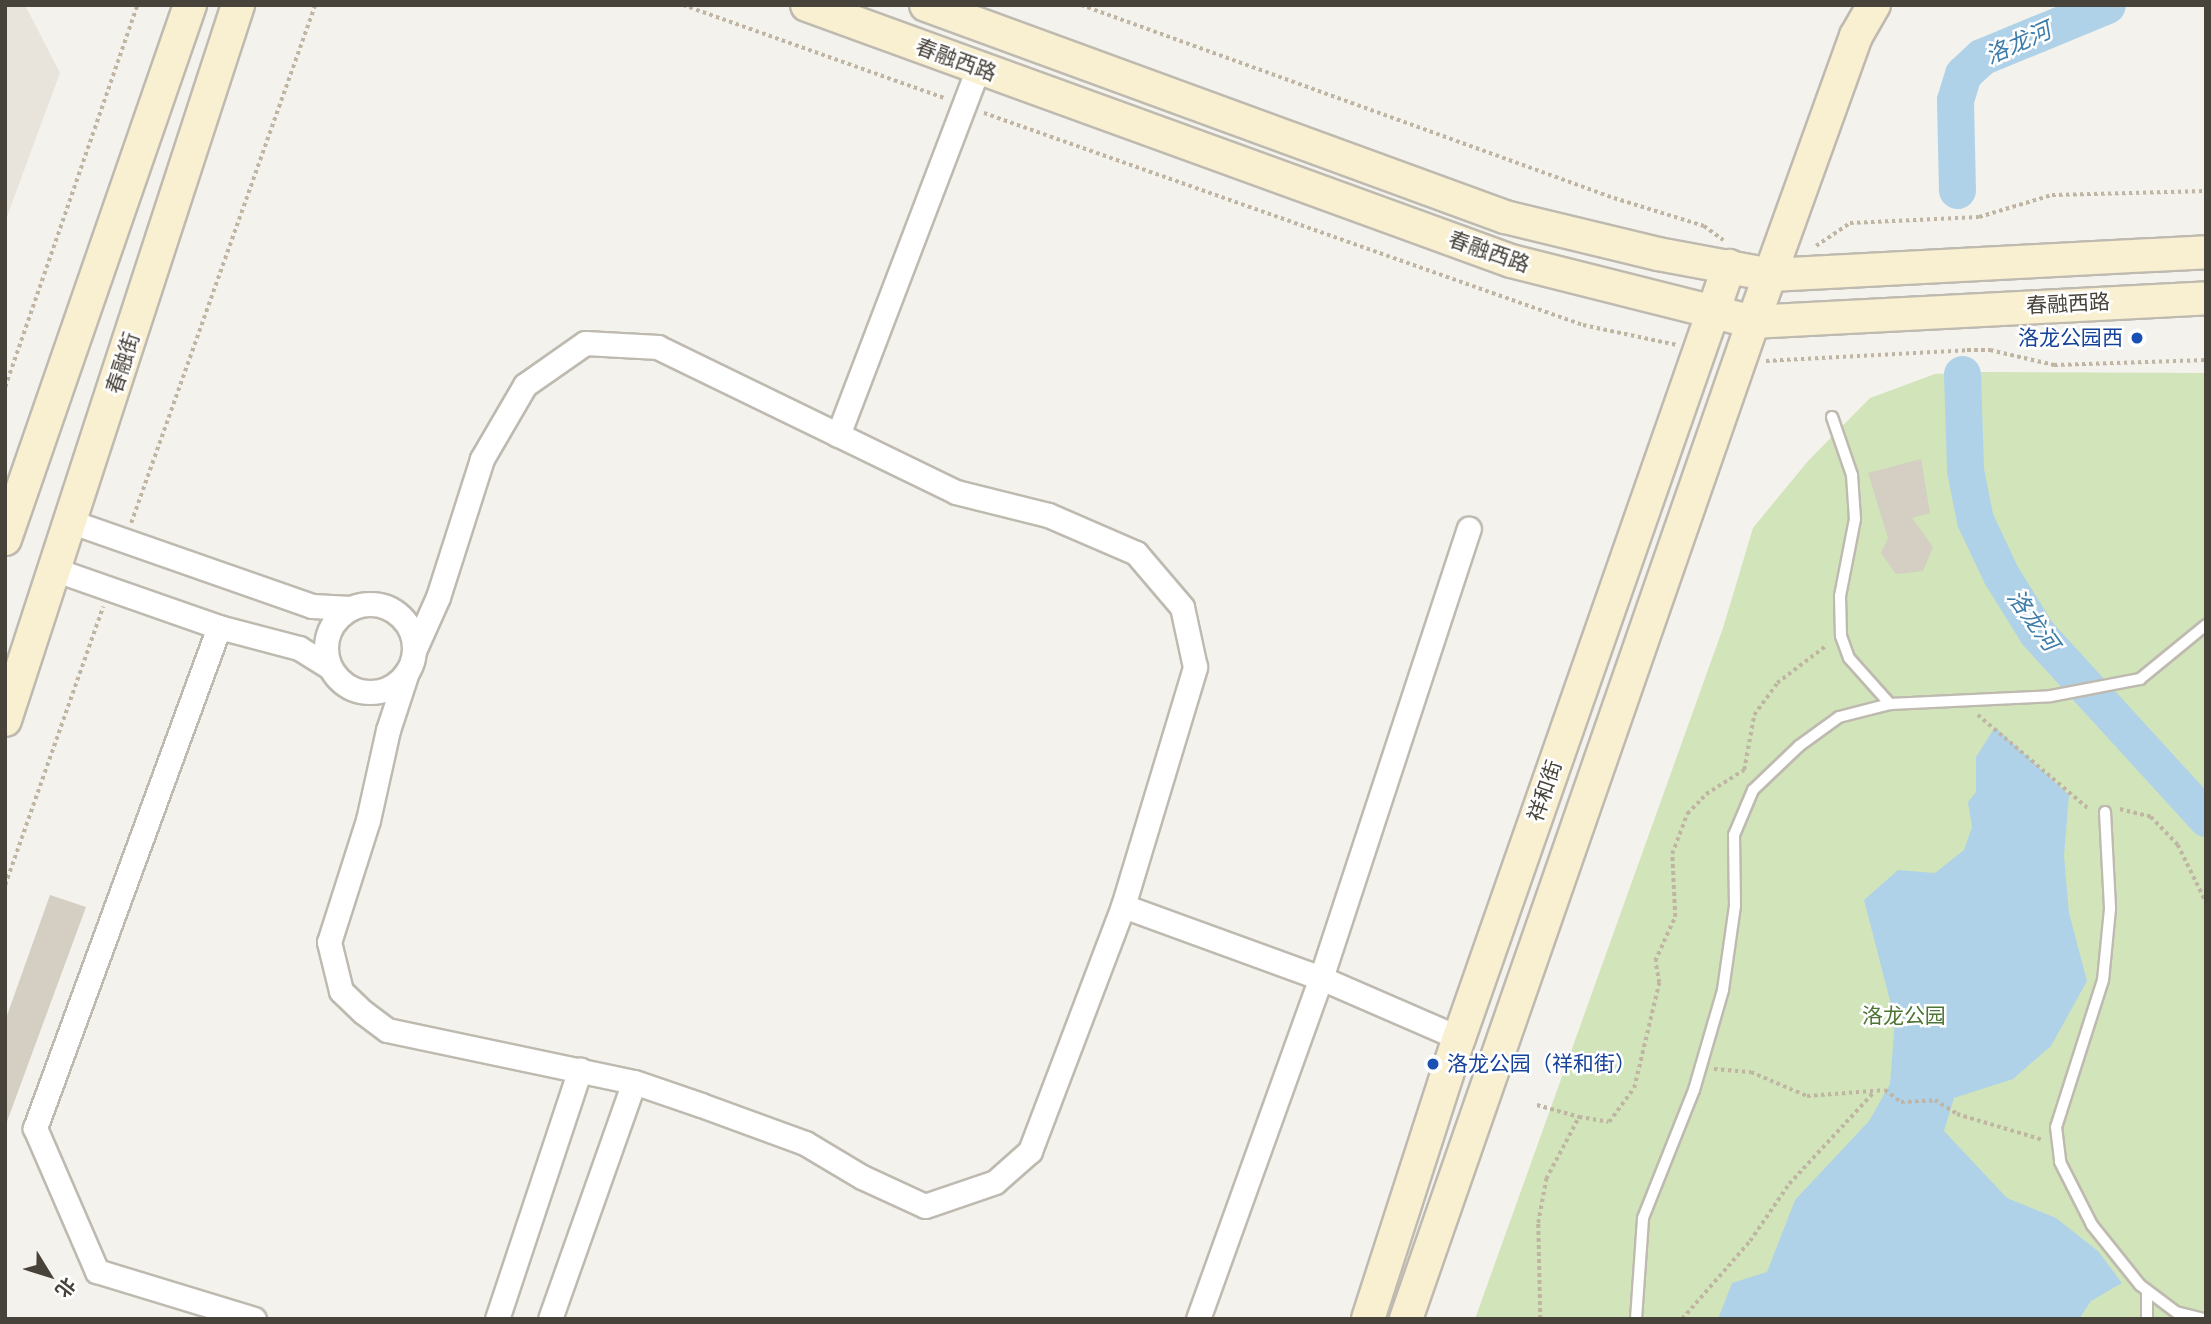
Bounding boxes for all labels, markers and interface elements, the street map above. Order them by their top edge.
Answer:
water label: 洛龙河 [1981,16,2055,70]
street label: 春融西路 [912,34,1000,86]
street label: 春融西路 [1445,226,1533,278]
street label: 春融西路 [2025,289,2111,319]
place label: 洛龙公园西 [2018,325,2123,351]
street label: 春融街 [101,329,145,397]
marker: 洛龙公园西 [2129,330,2145,346]
water label: 洛龙河 [2002,584,2064,656]
street label: 祥和街 [1523,757,1567,825]
park label: 洛龙公园 [1862,1003,1946,1029]
place label: 洛龙公园（祥和街） [1447,1051,1636,1077]
marker: 洛龙公园（祥和街） [1425,1056,1441,1072]
north arrow [14,1240,84,1310]
text: 北 [50,1273,81,1303]

